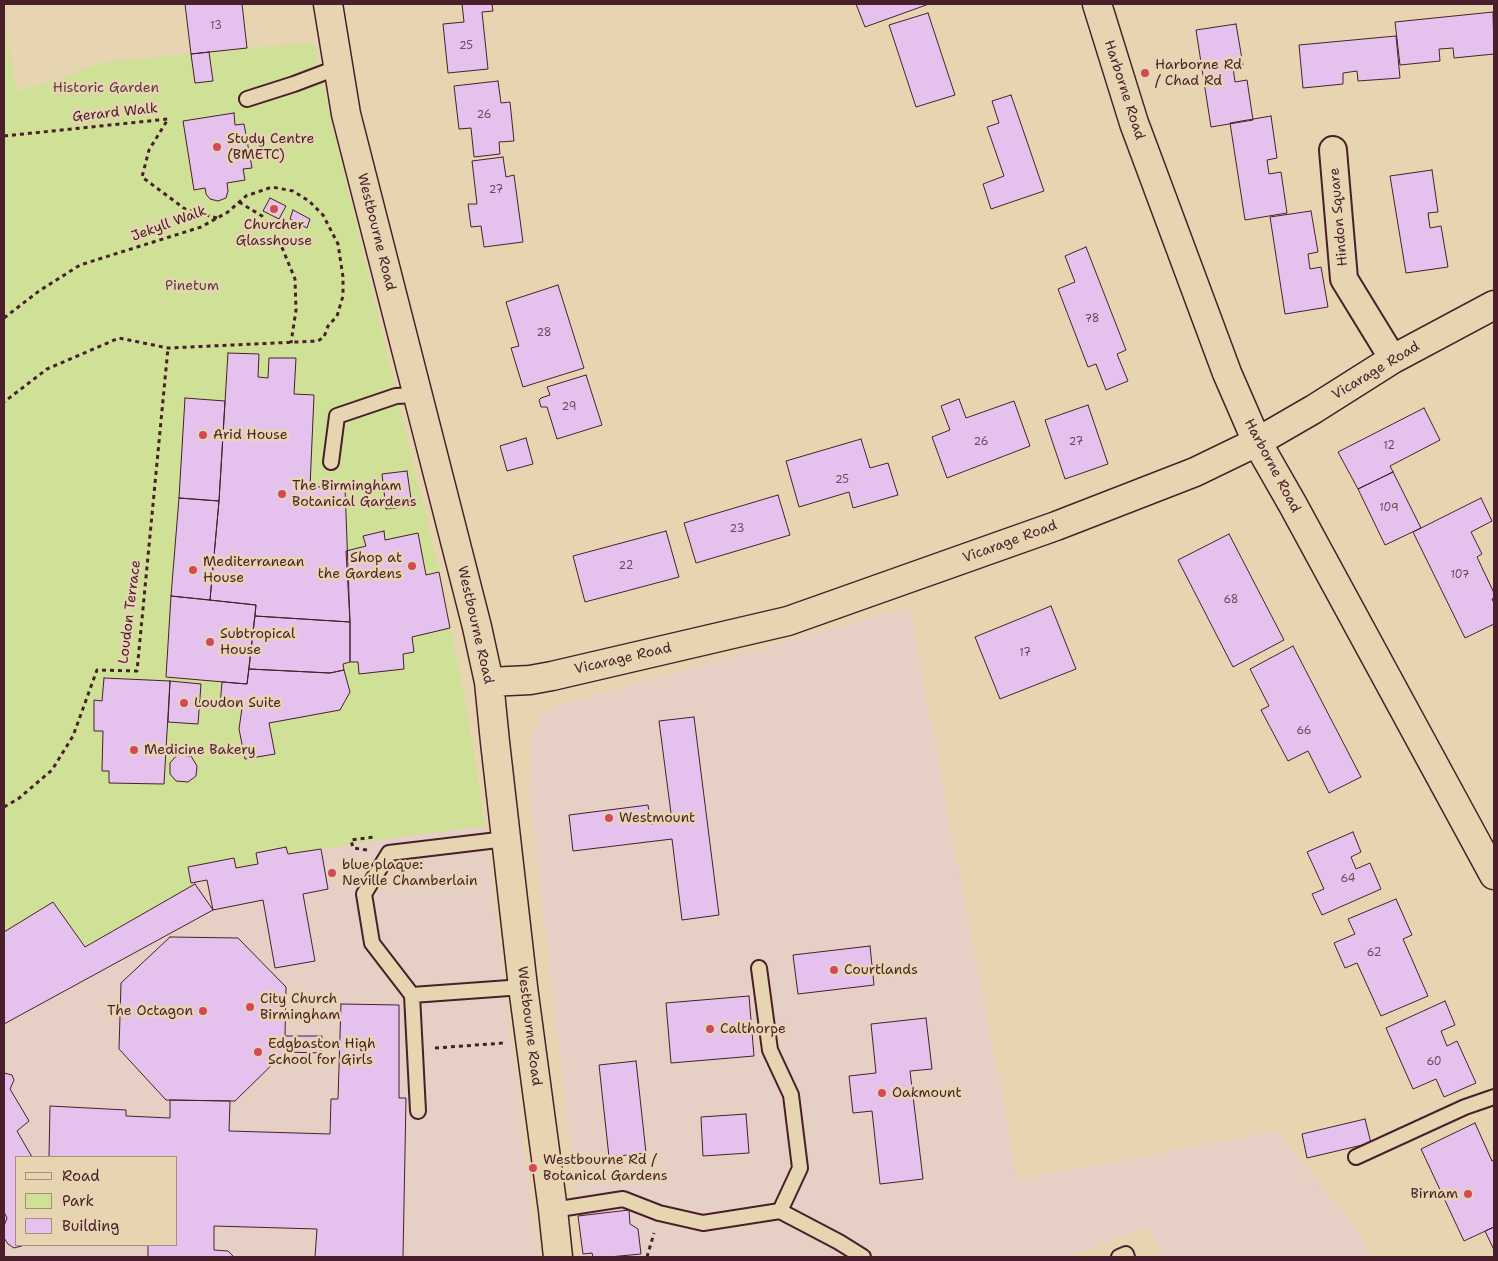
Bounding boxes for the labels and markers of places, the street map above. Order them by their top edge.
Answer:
place label: Harborne Rd / Chad Rd [1155,57,1242,90]
marker: Harborne Rd / Chad Rd [1139,67,1151,79]
place label: Study Centre (BMETC) [227,131,314,164]
marker: Study Centre (BMETC) [211,141,223,153]
marker: Churcher Glasshouse [268,203,280,215]
place label: Churcher Glasshouse [236,217,312,250]
place label: Arid House [213,427,288,443]
marker: Arid House [197,429,209,441]
place label: The Birmingham Botanical Gardens [292,478,417,511]
marker: The Birmingham Botanical Gardens [276,488,288,500]
place label: Shop at the Gardens [318,550,402,582]
place label: Mediterranean House [203,554,304,586]
marker: Shop at the Gardens [406,560,418,572]
marker: Mediterranean House [187,564,199,576]
place label: Subtropical House [220,626,295,658]
marker: Subtropical House [204,636,216,648]
place label: Loudon Suite [194,695,281,711]
marker: Loudon Suite [178,697,190,709]
place label: Medicine Bakery [144,742,256,758]
marker: Medicine Bakery [128,744,140,756]
place label: Westmount [619,810,695,826]
marker: Westmount [603,812,615,824]
place label: blue plaque: Neville Chamberlain [342,857,477,890]
marker: blue plaque: Neville Chamberlain [326,867,338,879]
place label: Courtlands [844,962,918,978]
marker: Courtlands [828,964,840,976]
place label: City Church Birmingham [260,991,340,1024]
marker: City Church Birmingham [244,1001,256,1013]
place label: The Octagon [107,1003,193,1019]
marker: The Octagon [197,1005,209,1017]
place label: Calthorpe [720,1021,786,1037]
marker: Calthorpe [704,1023,716,1035]
place label: Edgbaston High School for Girls [268,1036,376,1068]
marker: Edgbaston High School for Girls [252,1046,264,1058]
place label: Oakmount [892,1085,962,1101]
marker: Oakmount [876,1087,888,1099]
place label: Westbourne Rd / Botanical Gardens [543,1152,668,1184]
marker: Westbourne Rd / Botanical Gardens [527,1162,539,1174]
place label: Birnam [1411,1186,1458,1202]
marker: Birnam [1462,1188,1474,1200]

